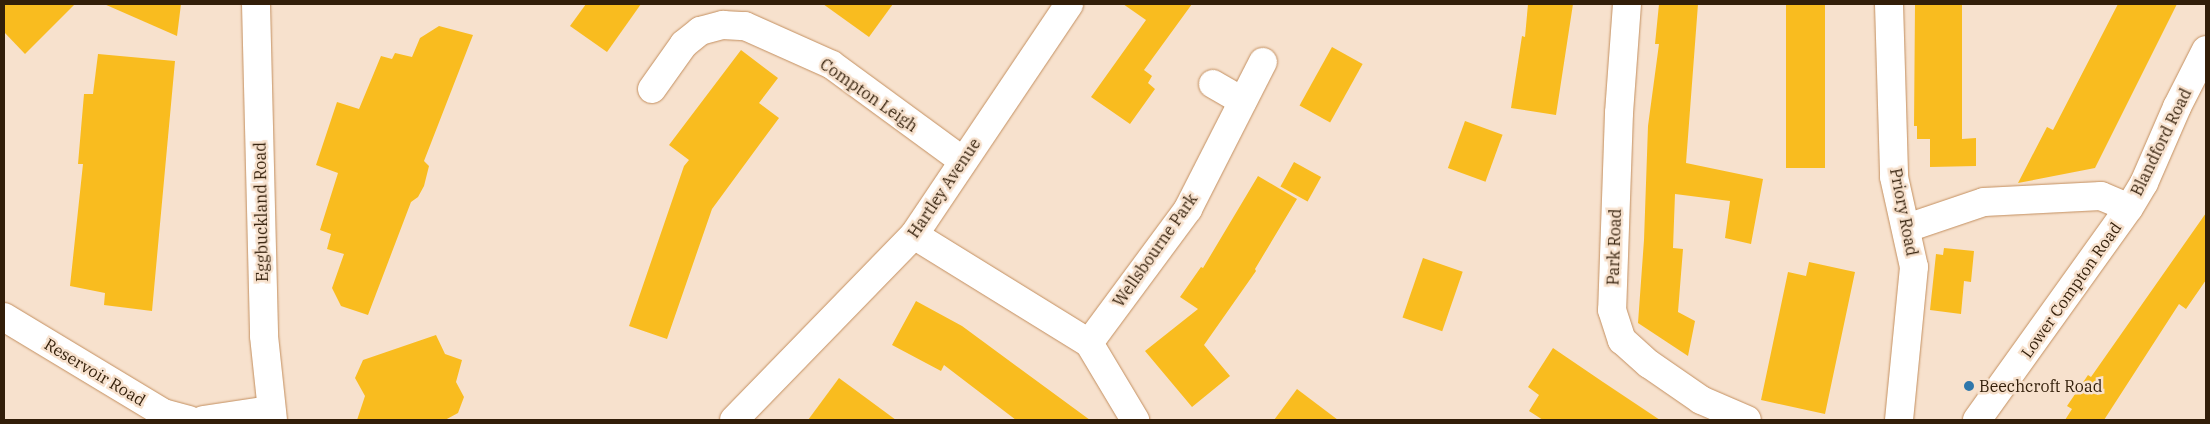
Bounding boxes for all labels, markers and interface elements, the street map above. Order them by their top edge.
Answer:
street label: Compton Leigh [817,54,921,136]
street label: Blandford Road [2127,85,2195,199]
street label: Hartley Avenue [904,135,984,241]
street label: Eggbuckland Road [250,142,272,282]
street label: Priory Road [1886,166,1922,258]
street label: Wellsbourne Park [1109,190,1201,310]
street label: Park Road [1603,208,1625,286]
street label: Lower Compton Road [2017,218,2125,362]
street label: Reservoir Road [41,334,149,410]
place label: Beechcroft Road [1979,376,2102,396]
marker: Beechcroft Road [1963,380,1975,392]

